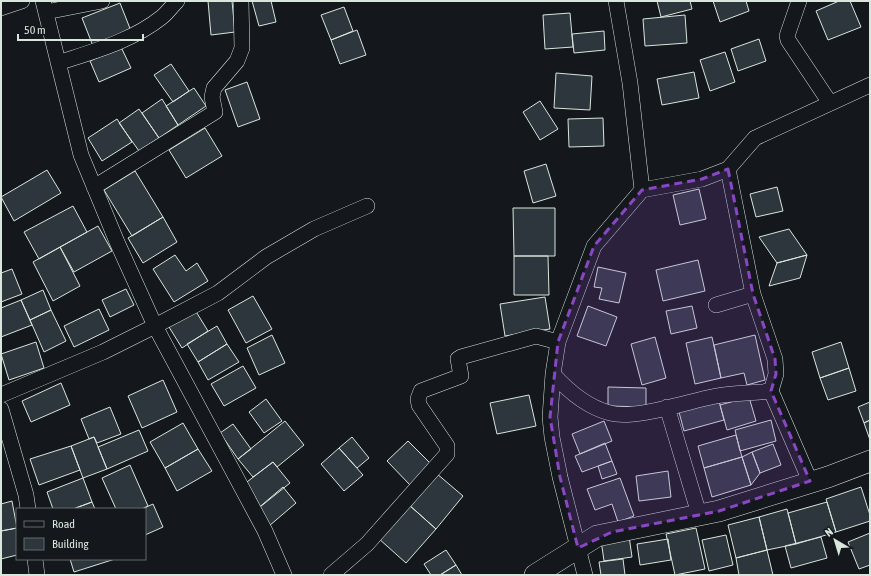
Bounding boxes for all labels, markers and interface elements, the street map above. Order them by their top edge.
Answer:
scale bar [18,16,143,42]
text: 50 m [24,23,46,37]
legend [16,508,146,560]
text: Road [52,517,75,531]
north arrow [815,520,855,560]
text: N [823,525,835,539]
text: Building [52,537,90,551]

